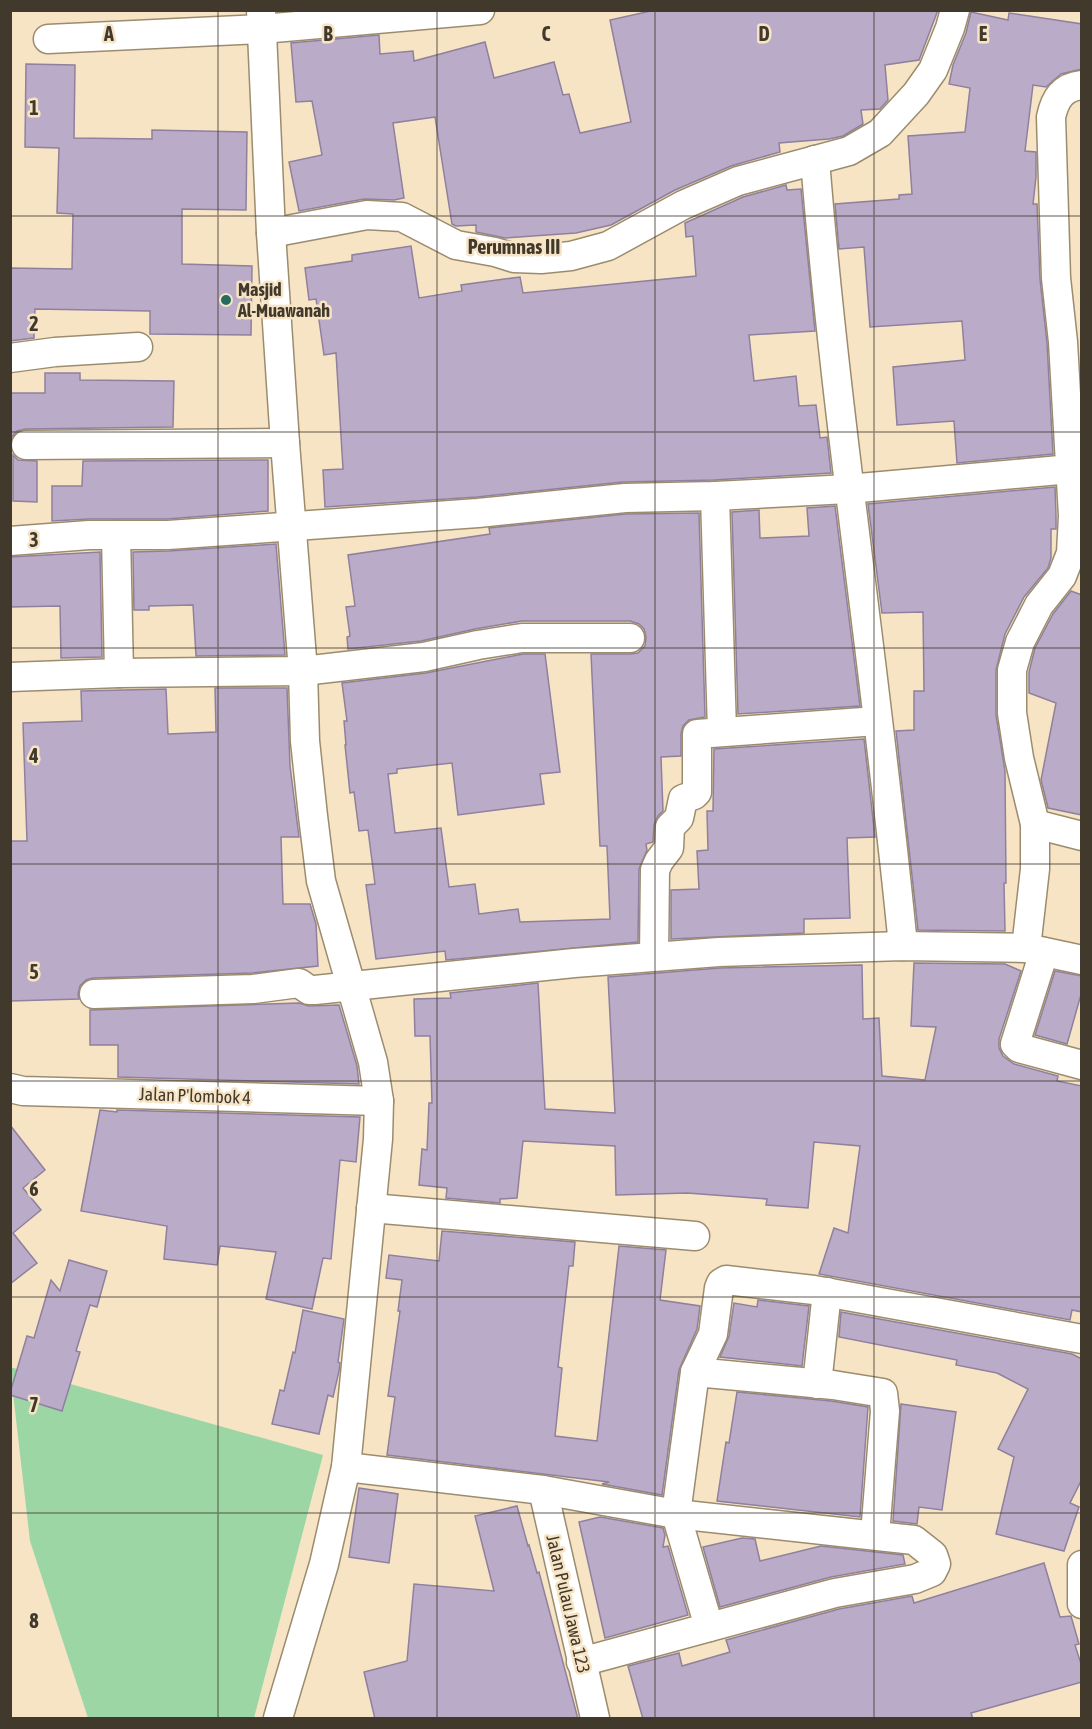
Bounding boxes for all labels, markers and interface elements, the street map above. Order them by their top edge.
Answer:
text: A [103,22,114,45]
text: B [323,22,333,45]
text: C [542,22,551,45]
text: D [758,22,770,45]
text: E [979,22,988,45]
text: 1 [29,96,39,119]
district label: Perumnas III [468,235,560,258]
place label: Masjid Al-Muawanah [237,279,330,321]
marker: Masjid Al-Muawanah [219,293,233,307]
text: 2 [29,312,39,335]
text: 3 [29,528,39,551]
text: 4 [28,744,39,767]
text: 5 [29,960,39,983]
street label: Jalan P'lombok 4 [139,1083,251,1108]
text: 6 [29,1177,39,1200]
text: 7 [29,1393,39,1416]
street label: Jalan Pulau Jawa 123 [542,1533,595,1675]
text: 8 [29,1609,39,1632]

